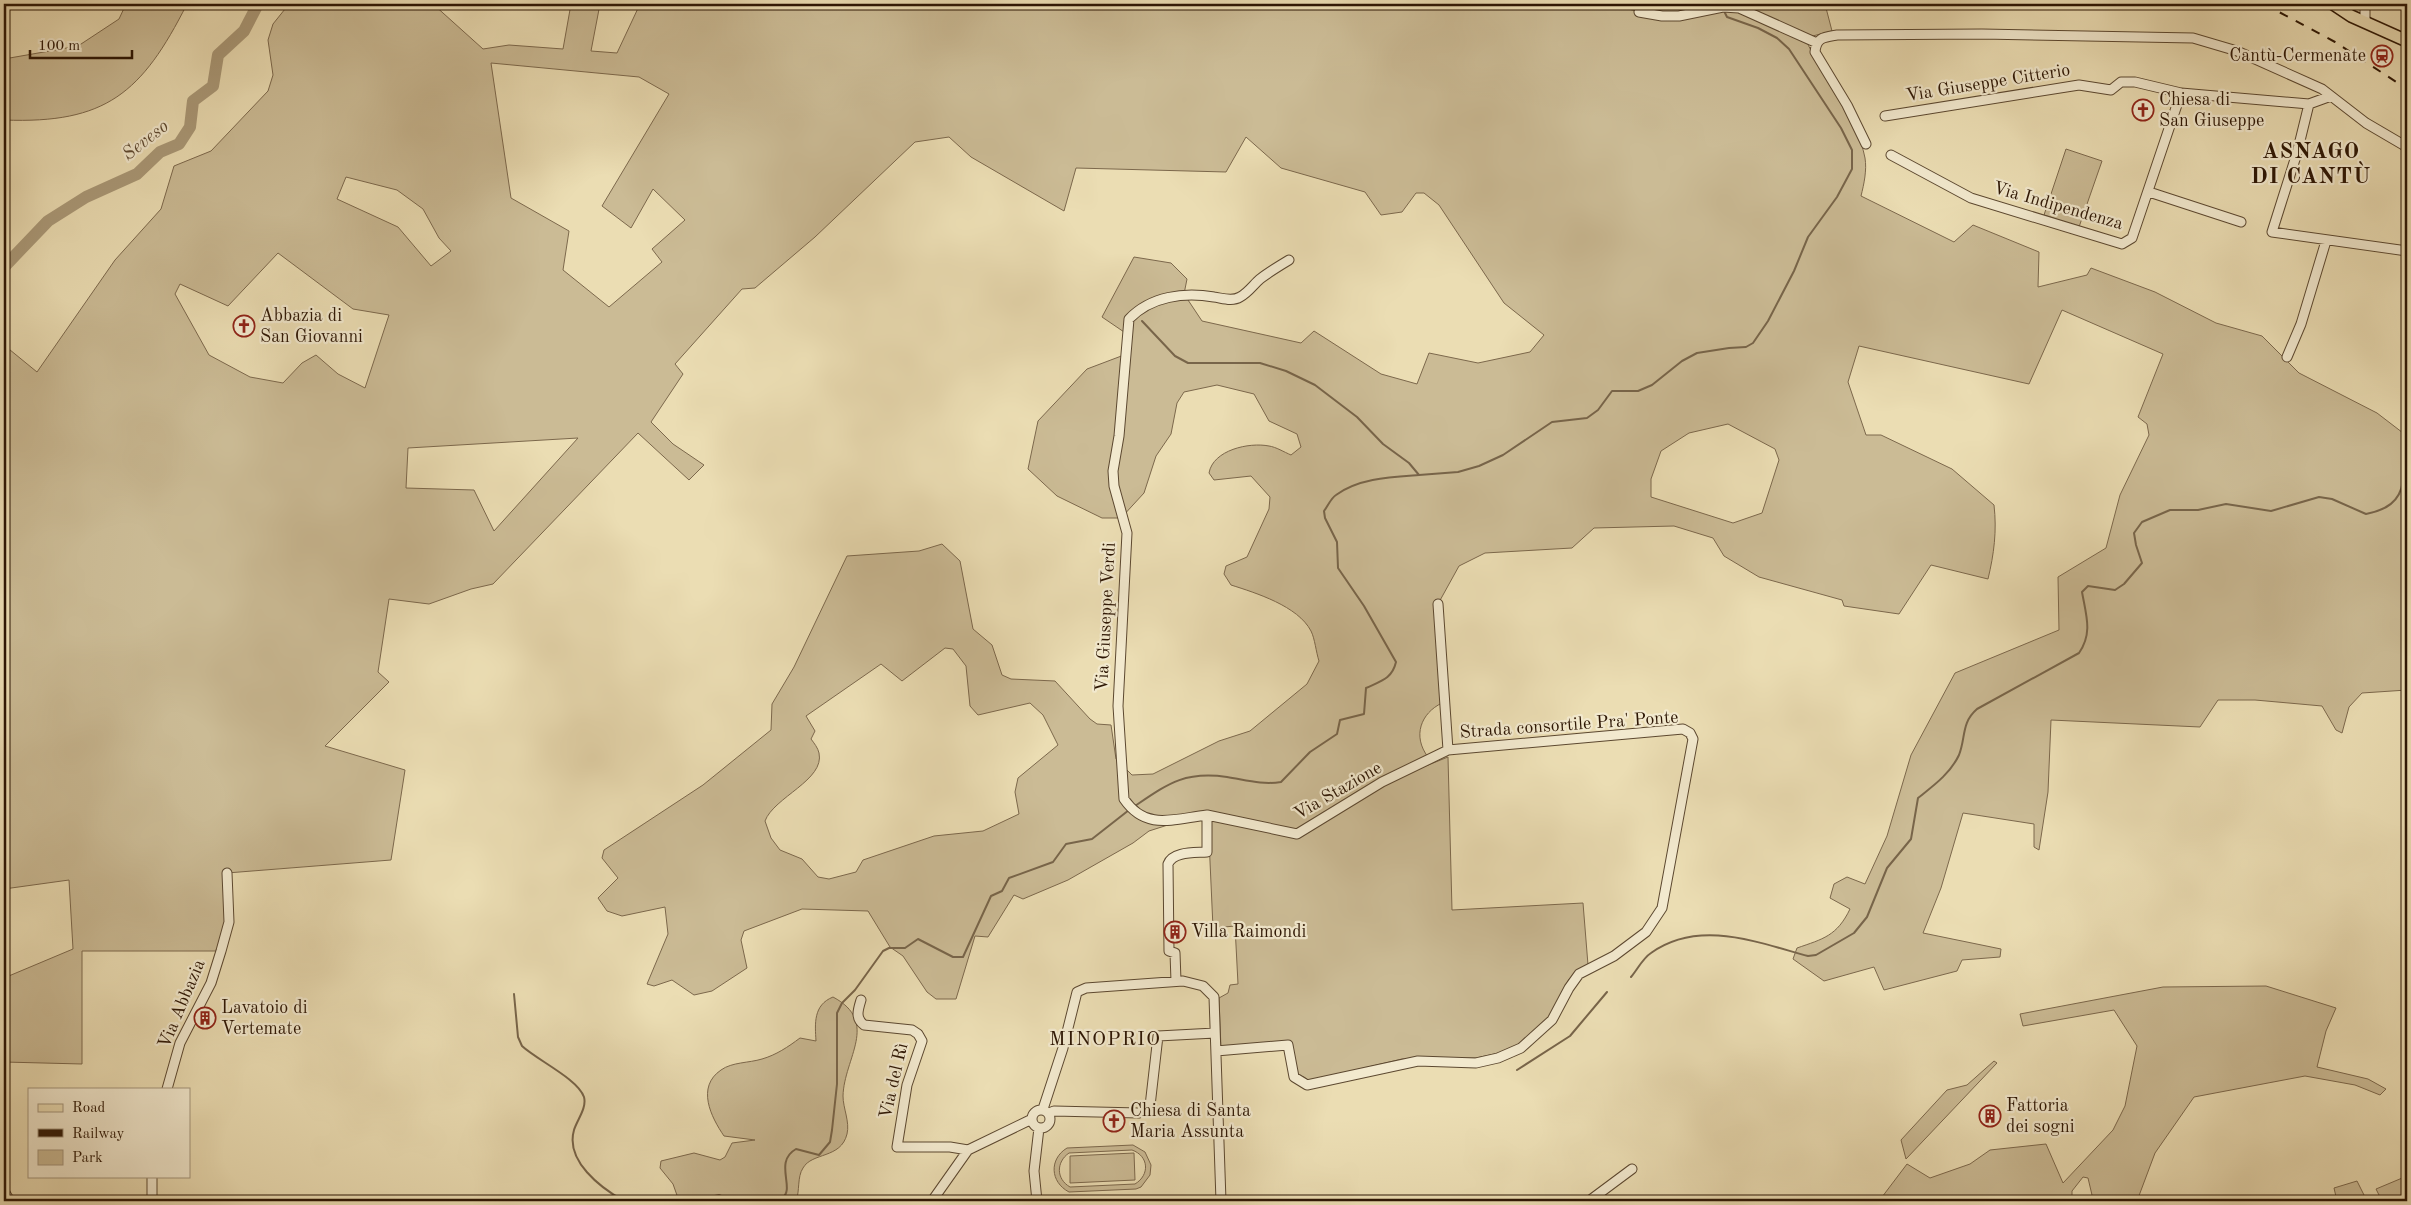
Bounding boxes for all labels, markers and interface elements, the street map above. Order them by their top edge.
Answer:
scale bar [30,28,132,60]
text: 100 m [38,39,80,54]
station icon: Cantù-Cermenate [2370,44,2394,68]
place label: Cantù-Cermenate [2229,47,2366,65]
street label: Via Giuseppe Citterio [1904,61,2072,105]
place label: Chiesa di San Giuseppe [2159,91,2264,130]
church icon: Chiesa di San Giuseppe [2131,98,2155,122]
water label: Seveso [119,117,173,165]
district label: ASNAGO DI CANTÙ [2250,141,2372,188]
street label: Via Indipendenza [1991,179,2125,233]
place label: Abbazia di San Giovanni [260,307,363,346]
church icon: Abbazia di San Giovanni [232,314,256,338]
street label: Via Giuseppe Verdi [1093,542,1119,692]
street label: Strada consortile Pra' Ponte [1459,708,1679,742]
street label: Via Stazione [1291,759,1385,823]
building icon: Villa Raimondi [1163,920,1187,944]
place label: Villa Raimondi [1191,923,1307,941]
street label: Via Abbazia [155,957,209,1051]
place label: Lavatoio di Vertemate [221,999,308,1038]
building icon: Lavatoio di Vertemate [193,1006,217,1030]
district label: MINOPRIO [1049,1030,1161,1050]
street label: Via del Rì [877,1041,911,1121]
legend [28,1088,190,1178]
place label: Fattoria dei sogni [2006,1097,2075,1136]
text: Road [72,1101,106,1116]
place label: Chiesa di Santa Maria Assunta [1130,1102,1251,1141]
building icon: Fattoria dei sogni [1978,1104,2002,1128]
church icon: Chiesa di Santa Maria Assunta [1102,1109,1126,1133]
text: Railway [72,1127,125,1142]
text: Park [72,1151,103,1166]

